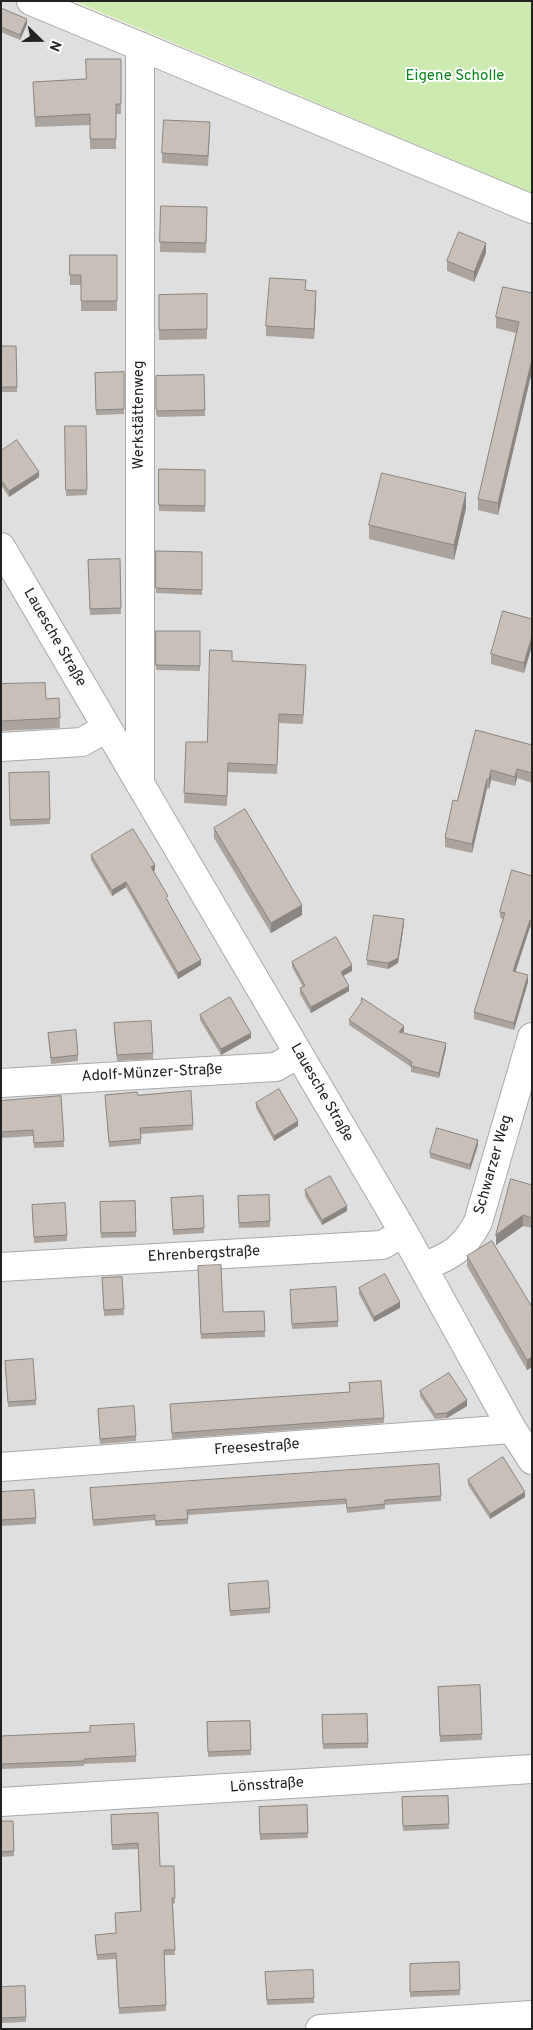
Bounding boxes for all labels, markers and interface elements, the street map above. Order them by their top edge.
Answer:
north arrow [15,15,65,65]
text: N [45,38,64,54]
park label: Eigene Scholle [406,68,504,86]
street label: Werkstättenweg [131,360,149,470]
street label: Lauesche Straße [18,585,90,691]
street label: Lauesche Straße [285,1040,357,1146]
street label: Adolf-Münzer-Straße [81,1061,223,1087]
street label: Schwarzer Weg [471,1113,517,1217]
street label: Ehrenbergstraße [147,1243,261,1267]
street label: Freesestraße [214,1436,300,1460]
street label: Lönsstraße [229,1774,305,1798]

